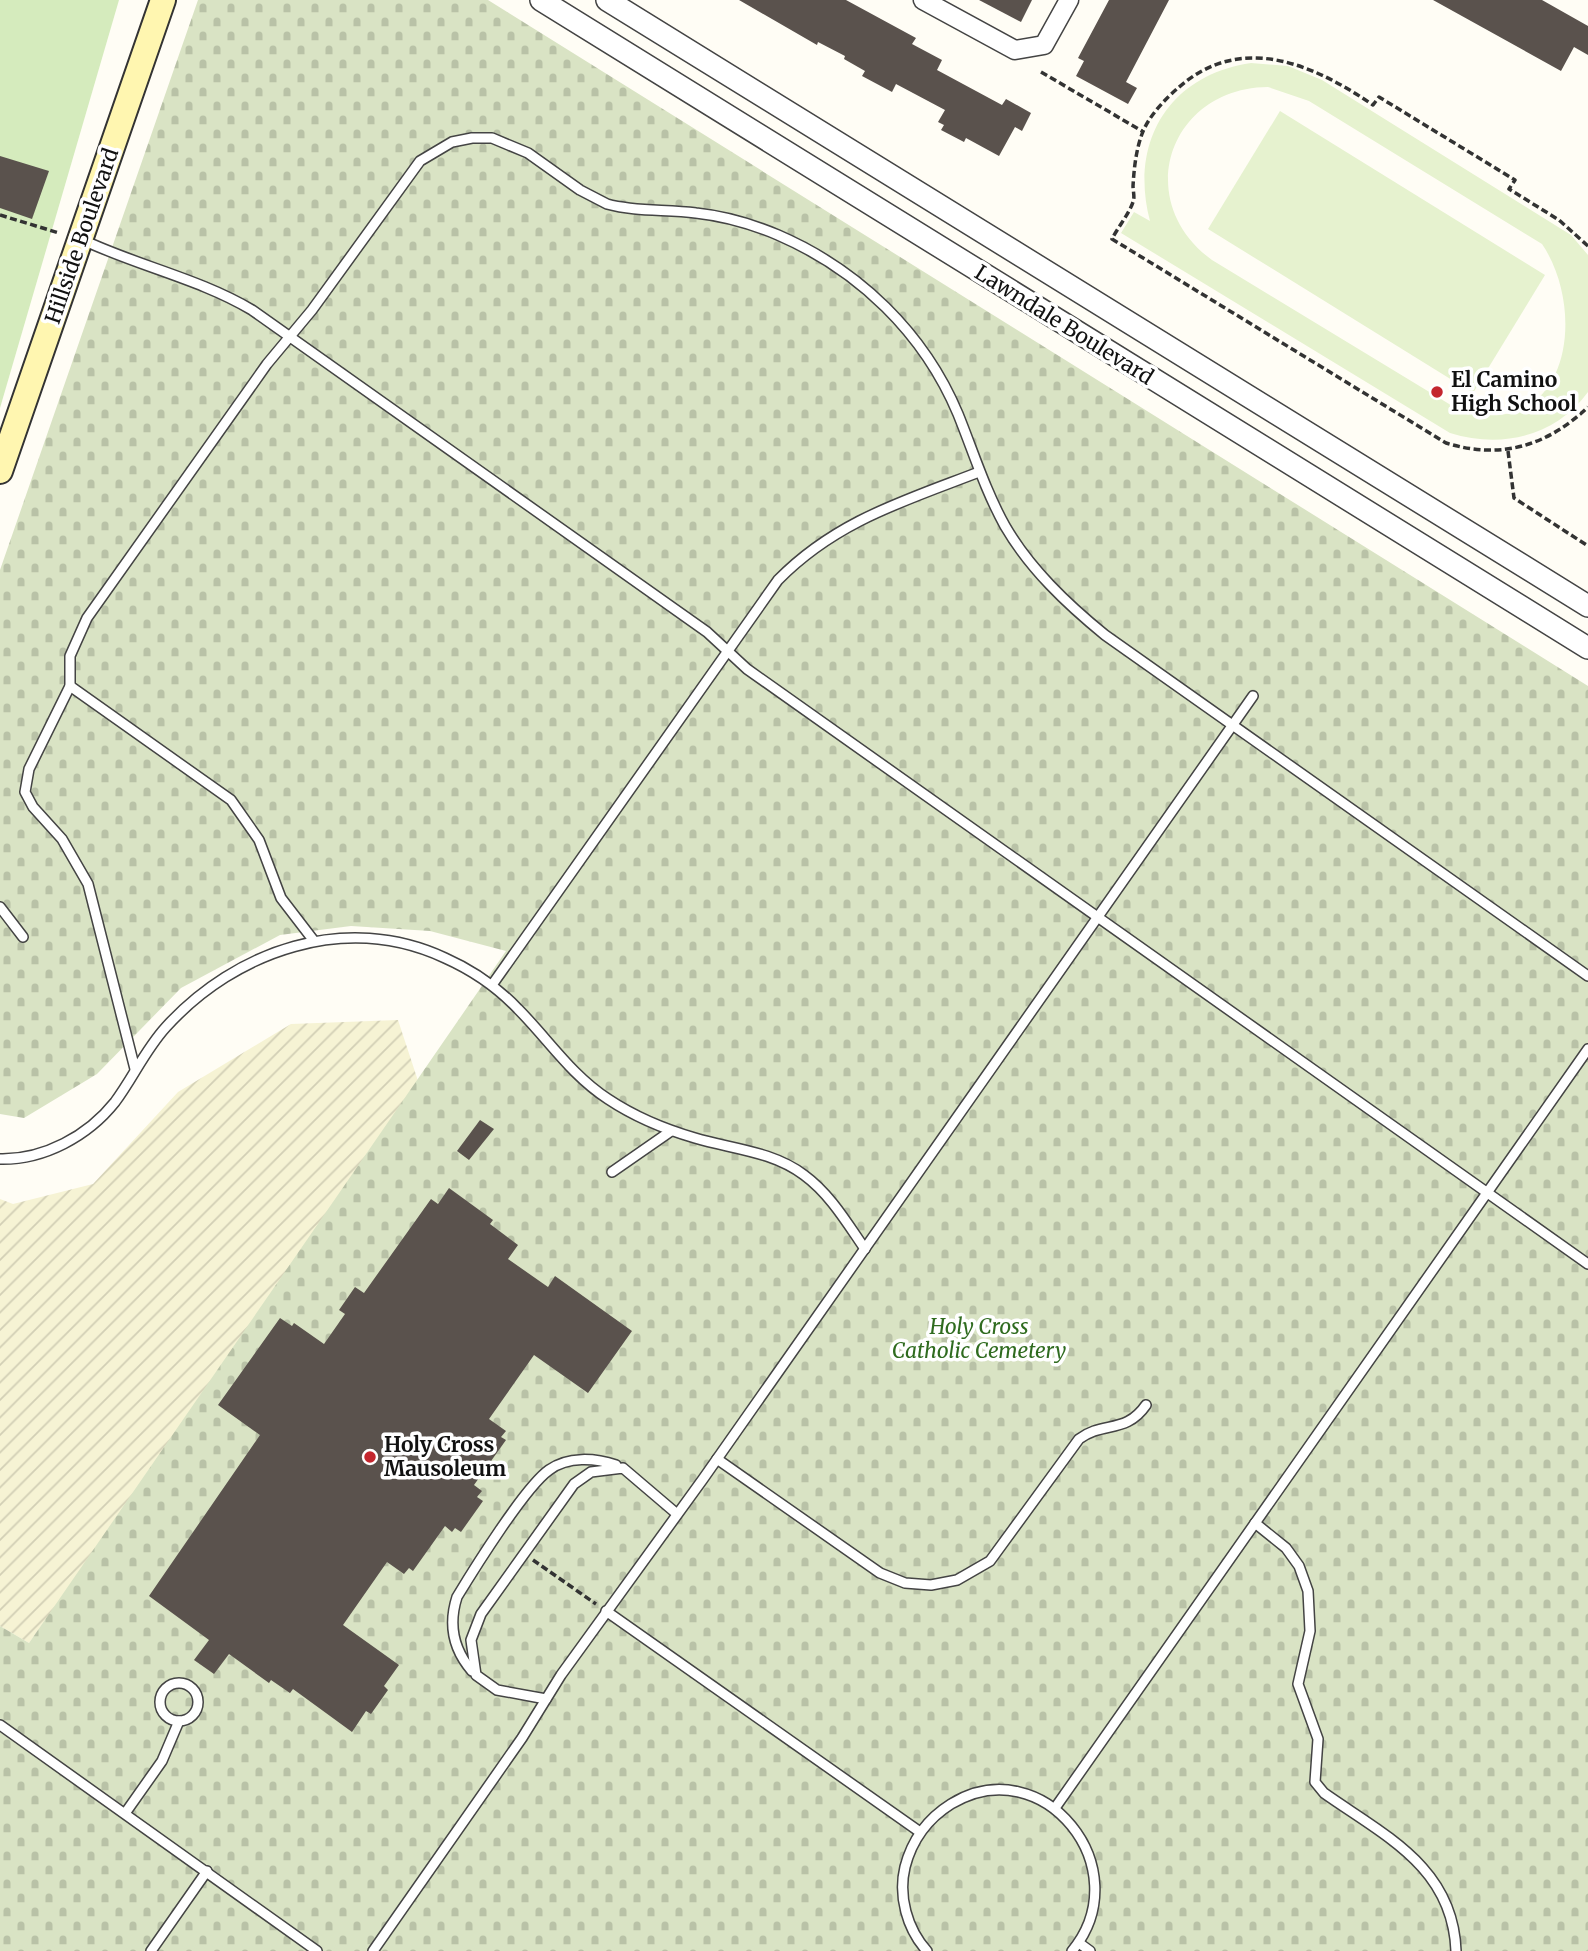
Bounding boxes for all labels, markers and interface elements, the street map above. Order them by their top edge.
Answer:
street label: Hillside Boulevard [39,144,124,327]
street label: Lawndale Boulevard [970,259,1159,391]
place label: El Camino High School [1451,366,1577,417]
marker: El Camino High School [1429,384,1445,400]
park label: Holy Cross Catholic Cemetery [892,1313,1066,1364]
place label: Holy Cross Mausoleum [384,1431,506,1482]
marker: Holy Cross Mausoleum [362,1449,378,1465]

